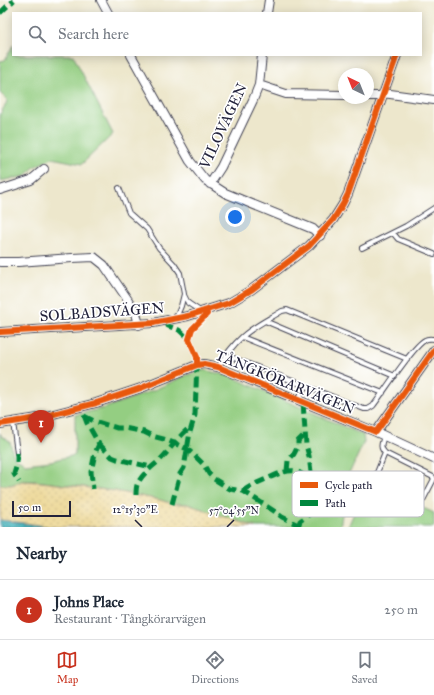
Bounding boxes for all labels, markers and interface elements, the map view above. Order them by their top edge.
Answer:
search box [12,12,422,56]
icon: search [26,23,48,45]
text: Search here [58,25,129,43]
north arrow [338,68,374,104]
street label: VILOVÄGEN [195,80,251,173]
your location [225,207,245,227]
street label: SOLBADSVÄGEN [39,299,165,325]
street label: TÅNGKÖRARVÄGEN [213,345,358,418]
pin: 1 [28,410,54,443]
legend [292,471,424,517]
text: Cycle path [325,479,372,492]
text: Path [325,497,346,510]
scale bar [12,499,71,518]
text: 50 m [18,501,41,514]
text: 12°15'30"E [112,504,158,516]
text: 57°04'55"N [209,505,259,517]
text: Nearby [16,543,67,564]
text: Johns Place [54,593,124,611]
text: 1 [26,602,32,618]
text: 250 m [384,602,418,618]
text: Restaurant · Tångkörarvägen [54,611,206,627]
tab: Map [56,649,78,686]
tab: Directions [191,649,239,686]
tab: Saved [351,649,378,686]

